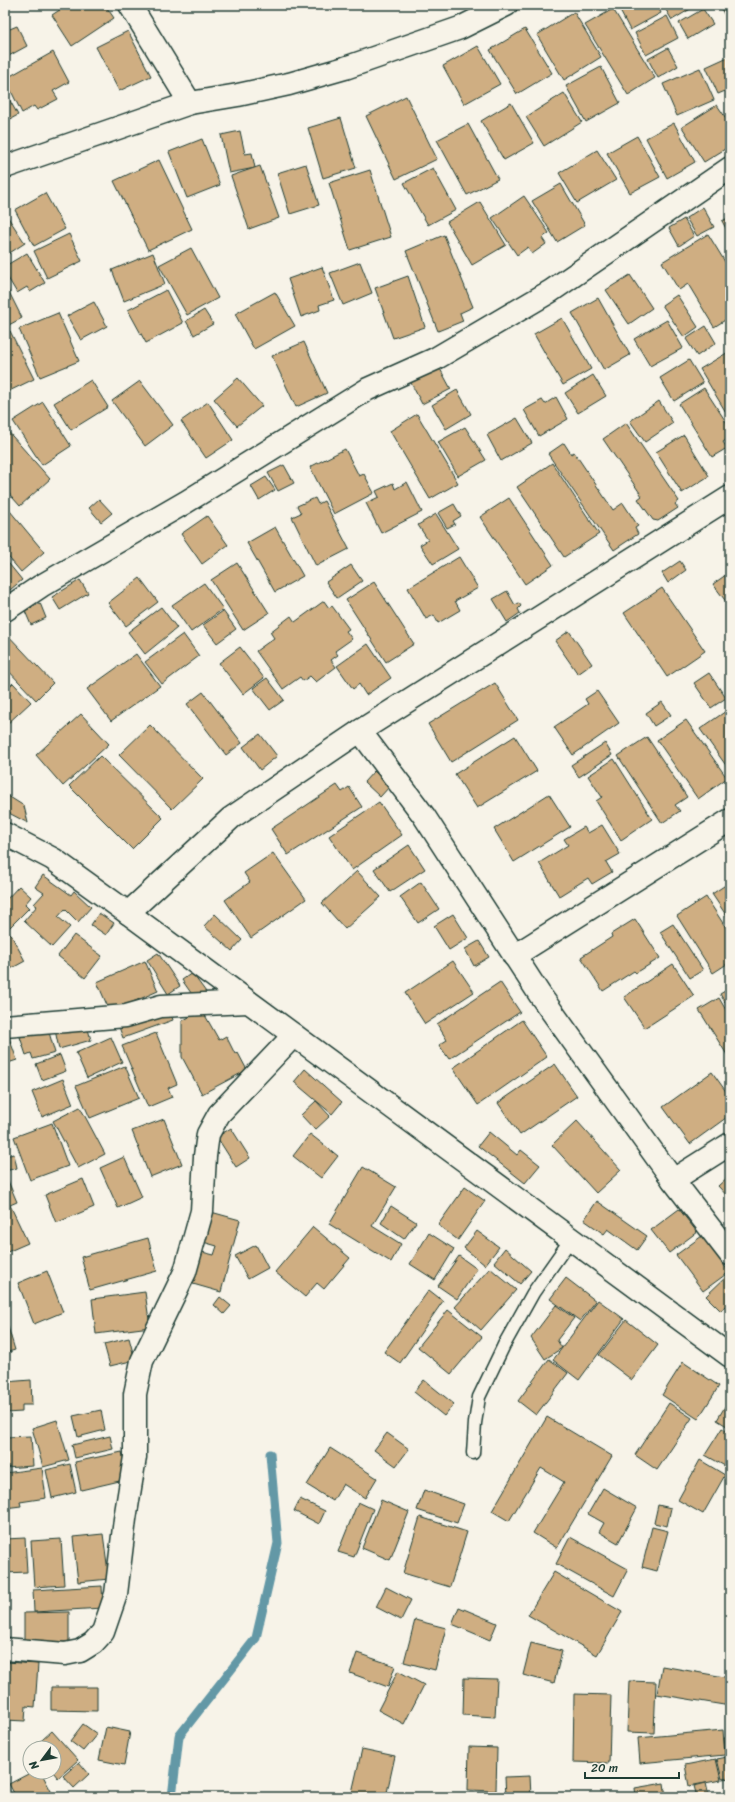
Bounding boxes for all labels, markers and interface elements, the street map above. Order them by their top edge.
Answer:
north arrow [22,1740,62,1780]
scale bar [585,1754,679,1780]
text: N [24,1756,45,1774]
text: 20 m [591,1757,618,1779]

